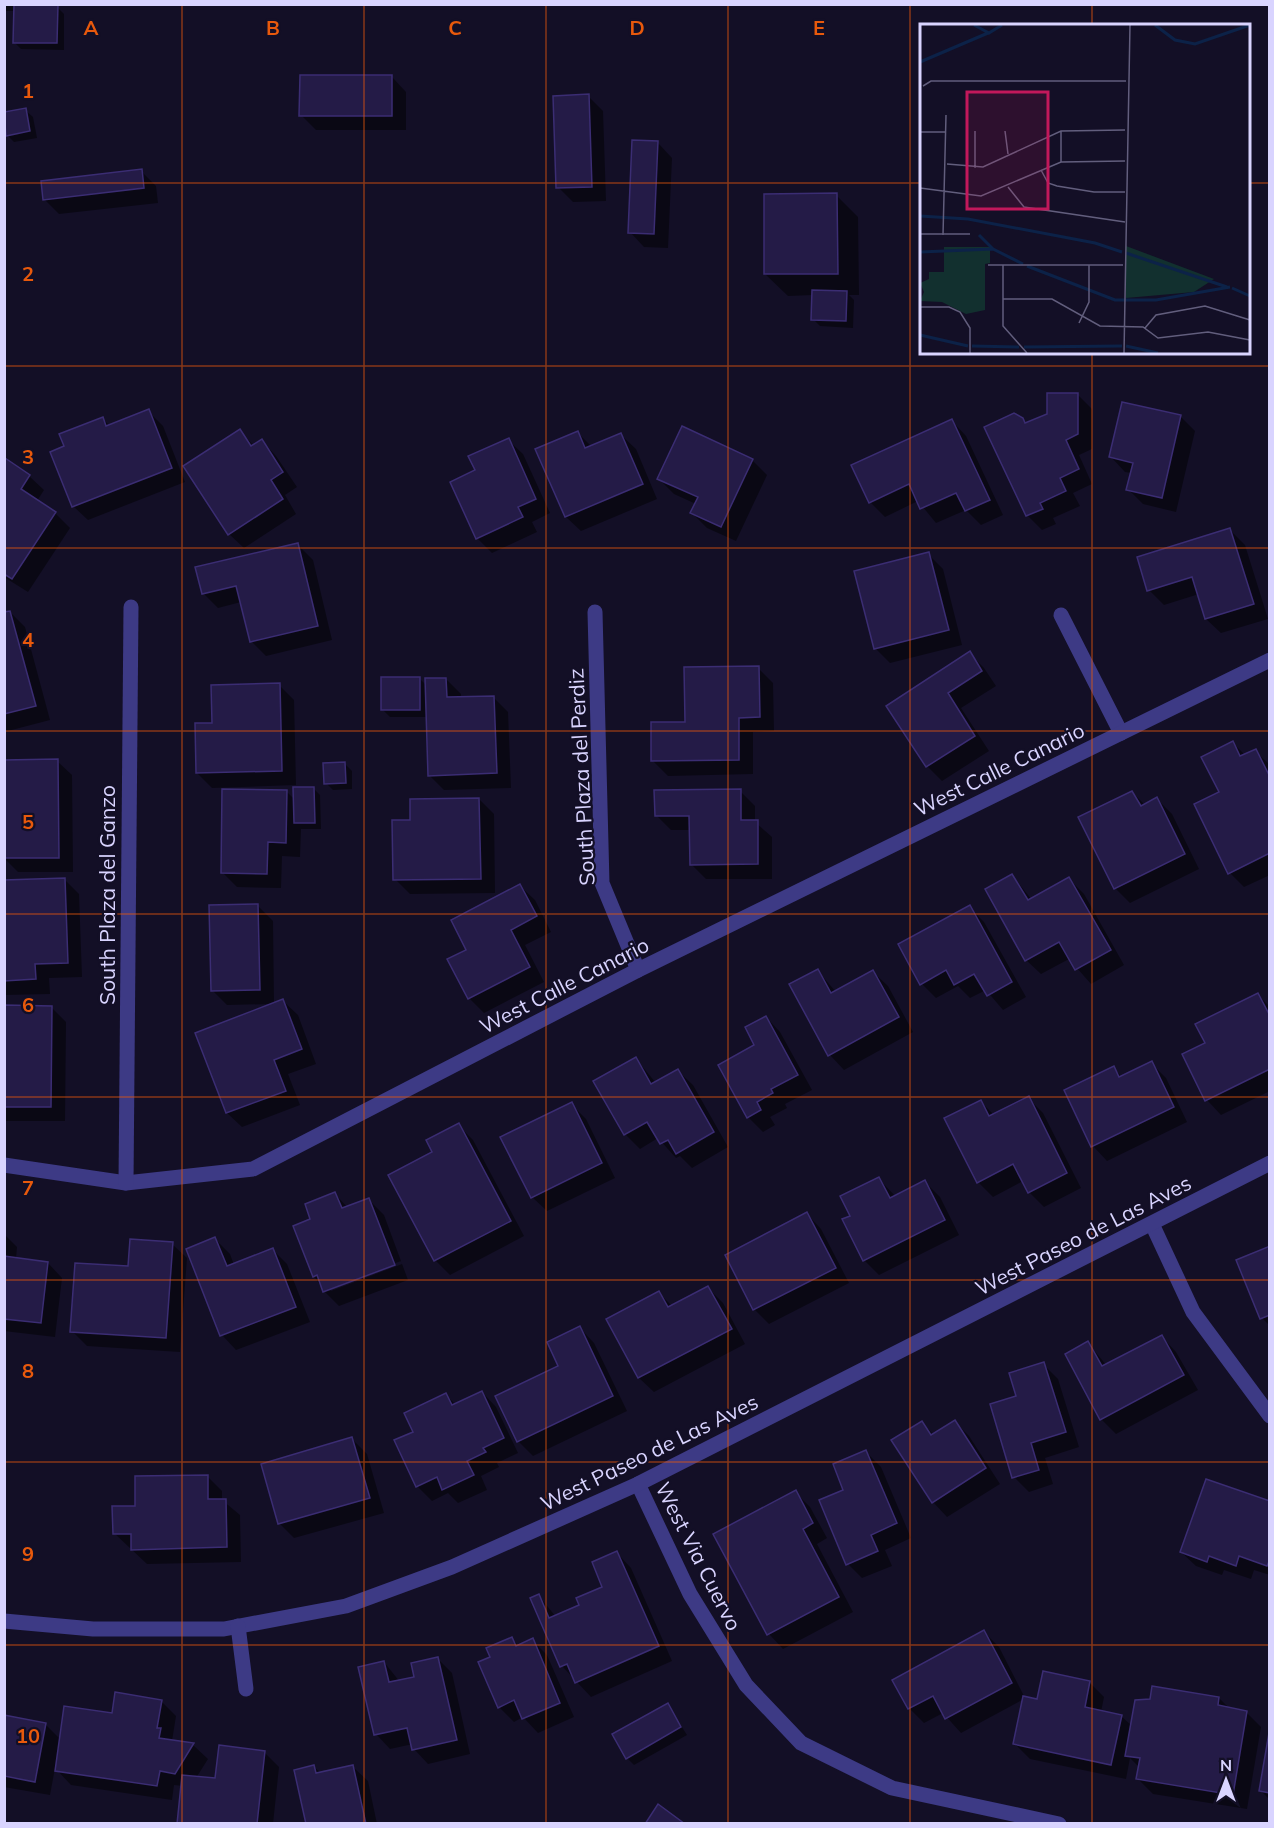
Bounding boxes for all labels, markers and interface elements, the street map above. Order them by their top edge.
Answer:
text: A [84,15,99,40]
text: B [266,15,280,40]
text: C [448,15,462,40]
text: D [629,15,645,40]
text: E [813,15,825,40]
inset map [920,24,1250,354]
text: 1 [22,78,34,103]
text: 2 [22,261,34,286]
text: 3 [22,444,34,469]
text: 4 [22,627,34,652]
street label: South Plaza del Perdiz [562,668,600,886]
street label: West Calle Canario [910,716,1088,822]
street label: South Plaza del Ganzo [94,785,120,1005]
text: 5 [22,809,34,834]
street label: West Calle Canario [475,931,653,1039]
text: 6 [22,992,34,1017]
street label: West Paseo de Las Aves [971,1169,1195,1301]
text: 7 [22,1175,34,1200]
text: 8 [22,1358,34,1383]
street label: West Paseo de Las Aves [536,1388,762,1516]
street label: West Via Cuervo [650,1477,748,1635]
text: 9 [22,1541,34,1566]
text: 10 [16,1723,40,1748]
north arrow [1196,1750,1256,1810]
text: N [1220,1755,1232,1775]

